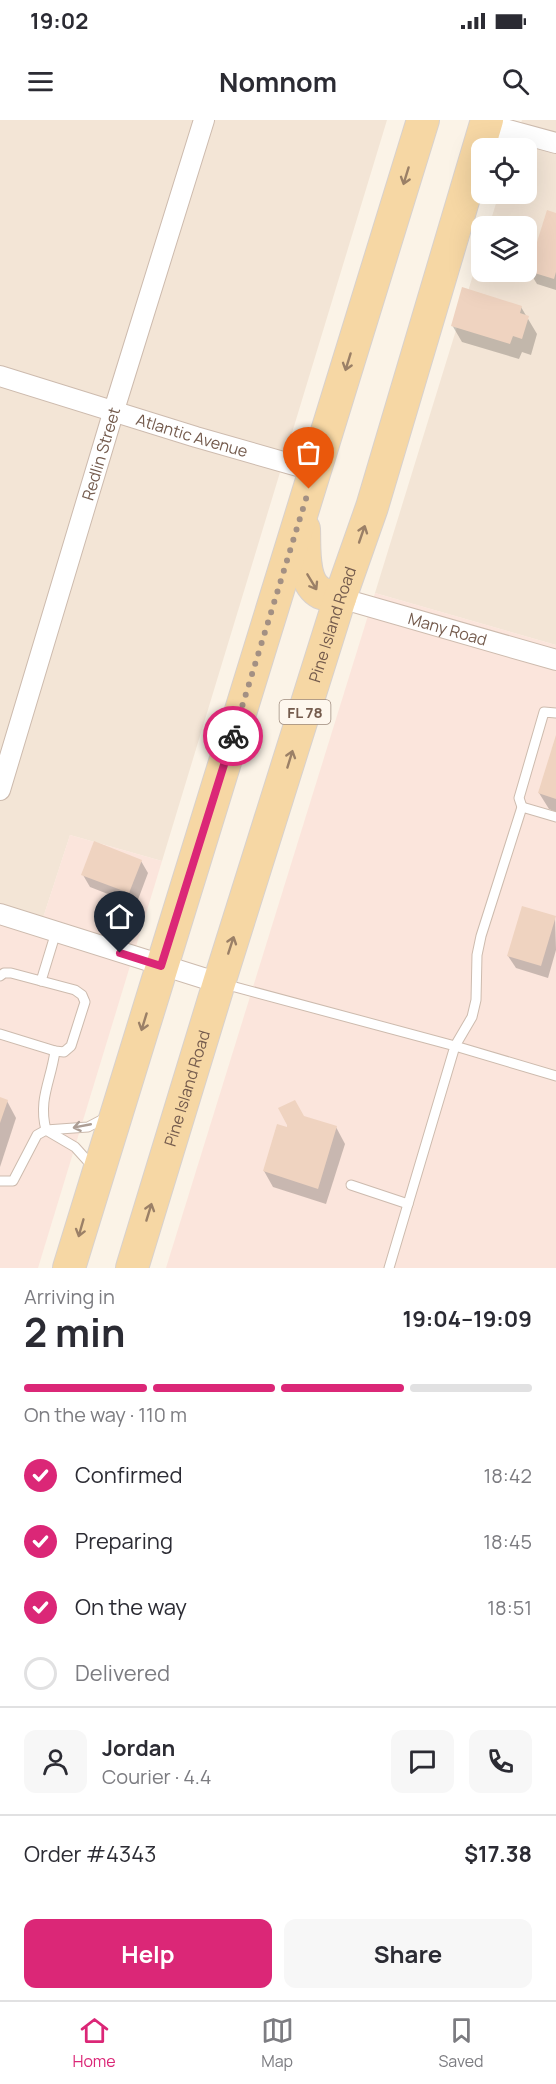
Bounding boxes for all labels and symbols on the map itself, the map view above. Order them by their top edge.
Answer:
one-way arrow [399,166,410,185]
one-way arrow [342,352,353,371]
street label: Redlin Street [77,405,125,503]
street label: Atlantic Avenue [134,408,250,462]
pin [283,427,334,489]
one-way arrow [358,525,369,544]
street label: Pine Island Road [303,564,361,685]
one-way arrow [306,573,319,590]
street label: Many Road [406,607,490,651]
road number: FL 78 [280,700,330,724]
courier [203,706,263,766]
one-way arrow [285,750,296,769]
pin [94,891,145,953]
one-way arrow [226,936,237,955]
one-way arrow [138,1012,149,1031]
street label: Pine Island Road [159,1027,215,1149]
one-way arrow [73,1121,92,1132]
one-way arrow [144,1203,155,1222]
one-way arrow [75,1218,86,1237]

